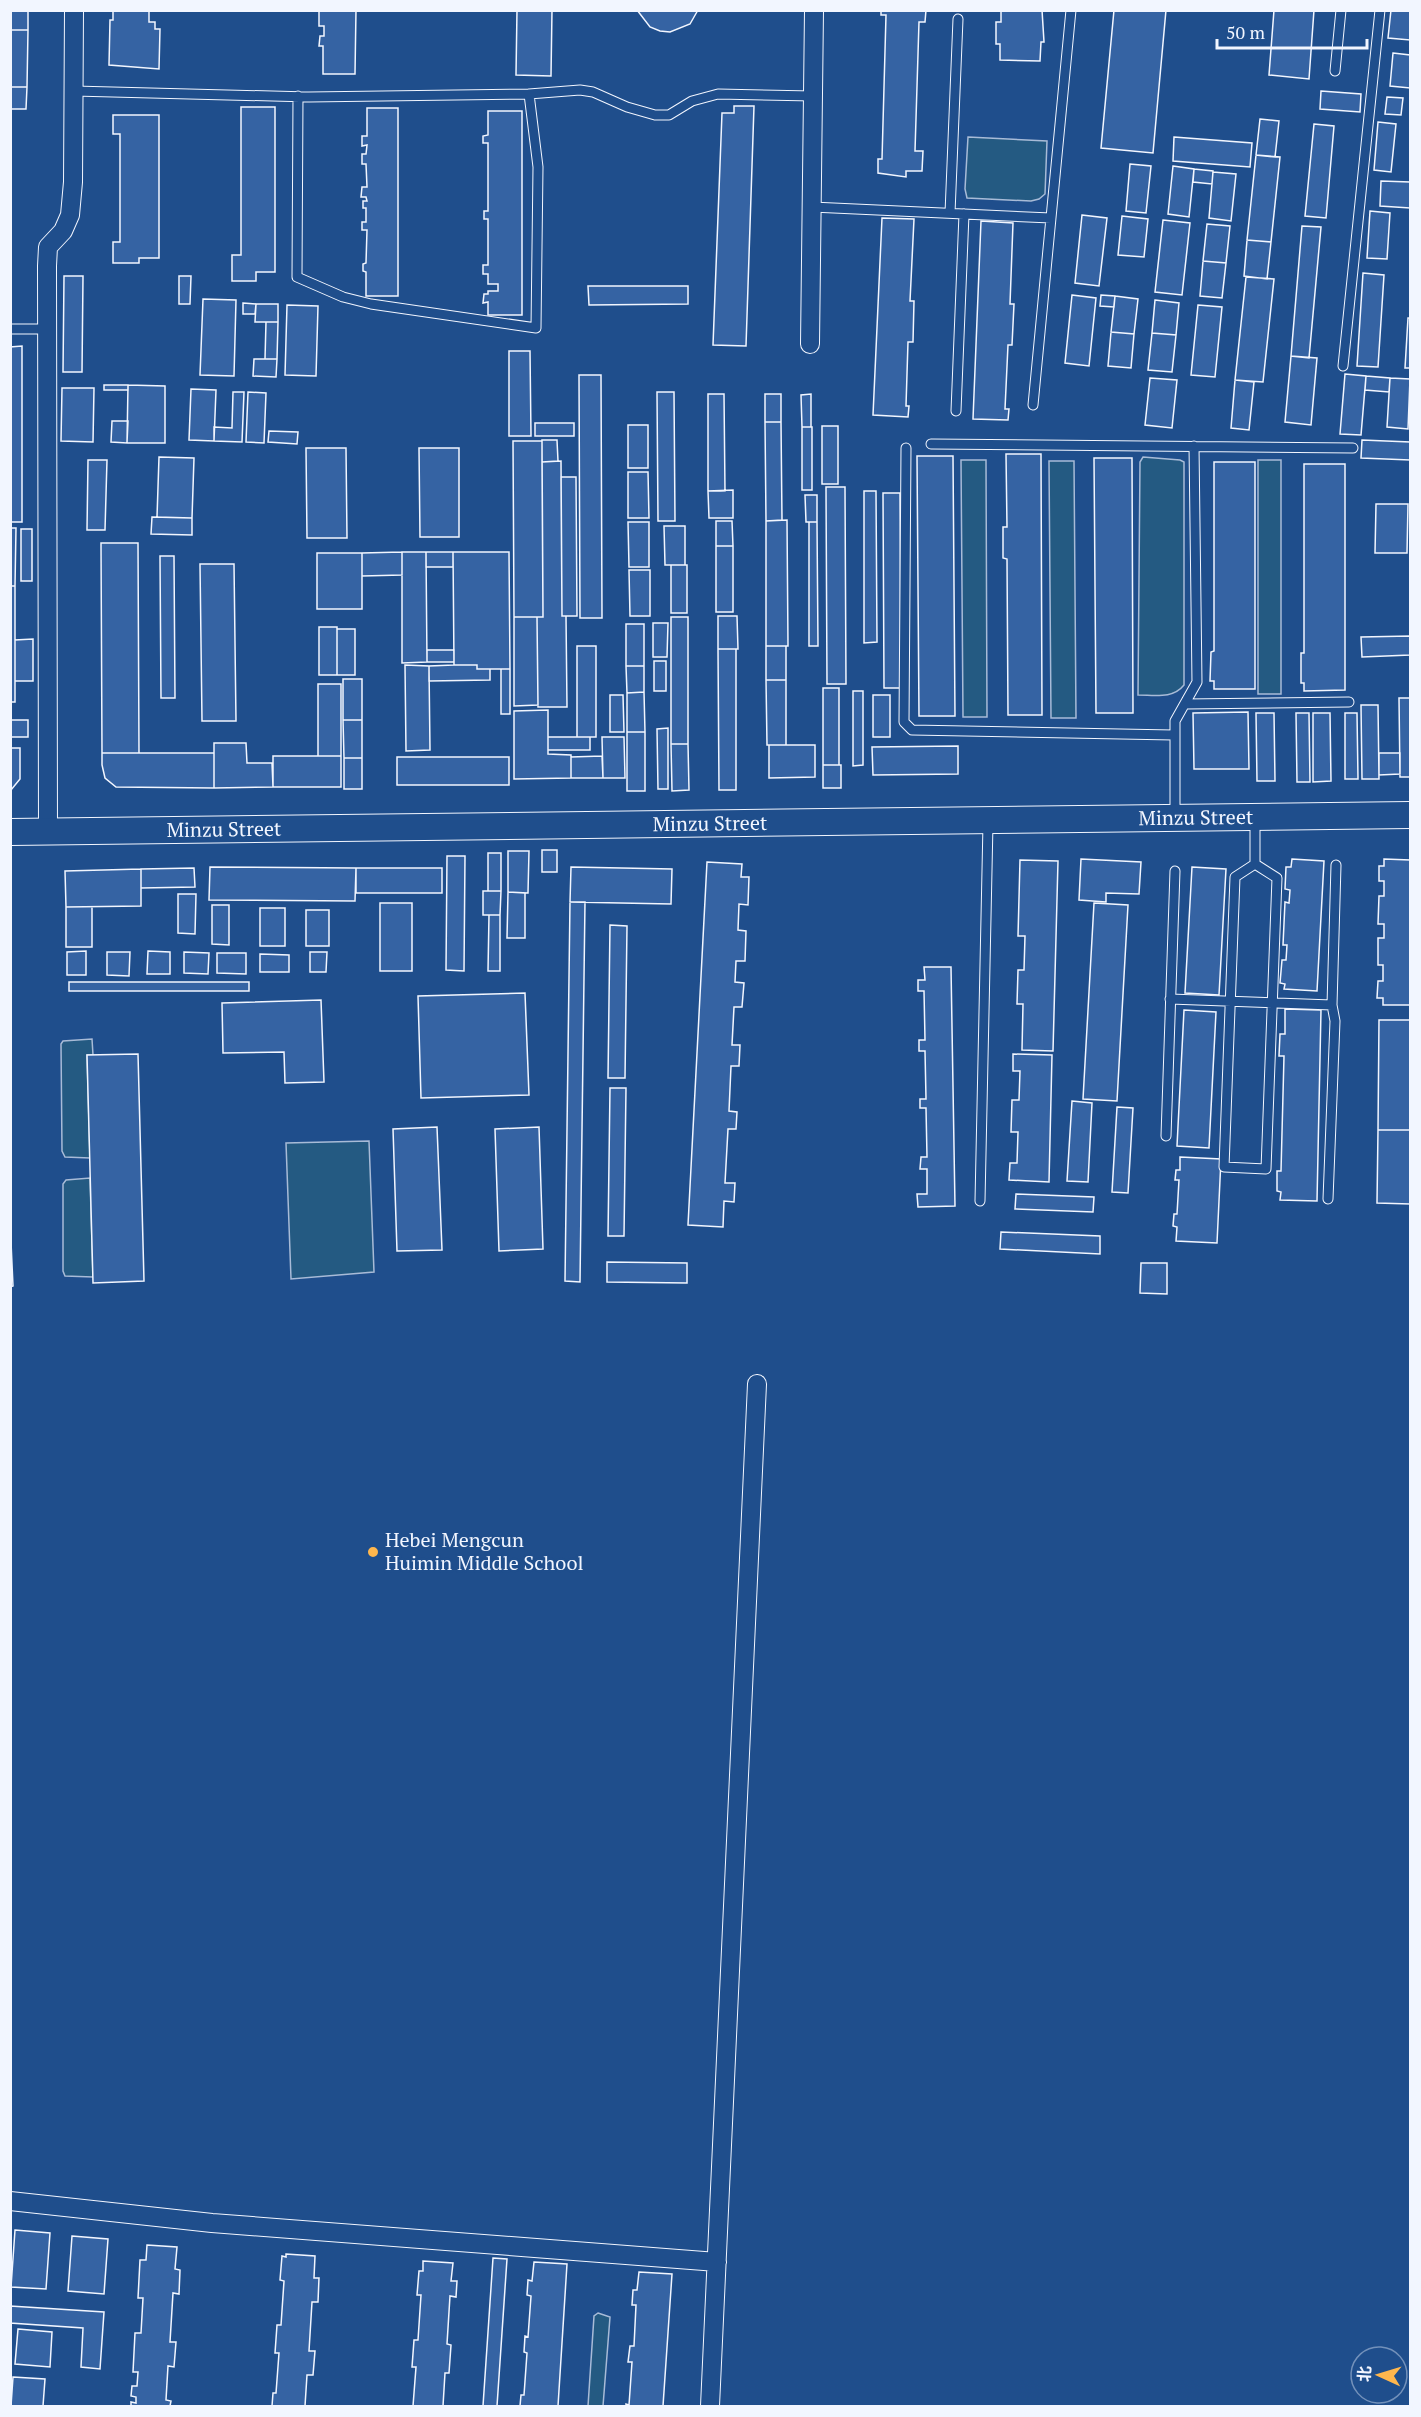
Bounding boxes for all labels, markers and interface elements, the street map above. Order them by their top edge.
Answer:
scale bar [1217,12,1367,50]
text: 50 m [1226,20,1266,44]
street label: Minzu Street [1138,803,1254,831]
street label: Minzu Street [652,809,768,837]
street label: Minzu Street [166,815,282,843]
place label: Hebei Mengcun Huimin Middle School [385,1526,584,1576]
marker: Hebei Mengcun Huimin Middle School [366,1545,380,1559]
north arrow [1349,2345,1409,2405]
text: 北 [1353,2365,1376,2383]

